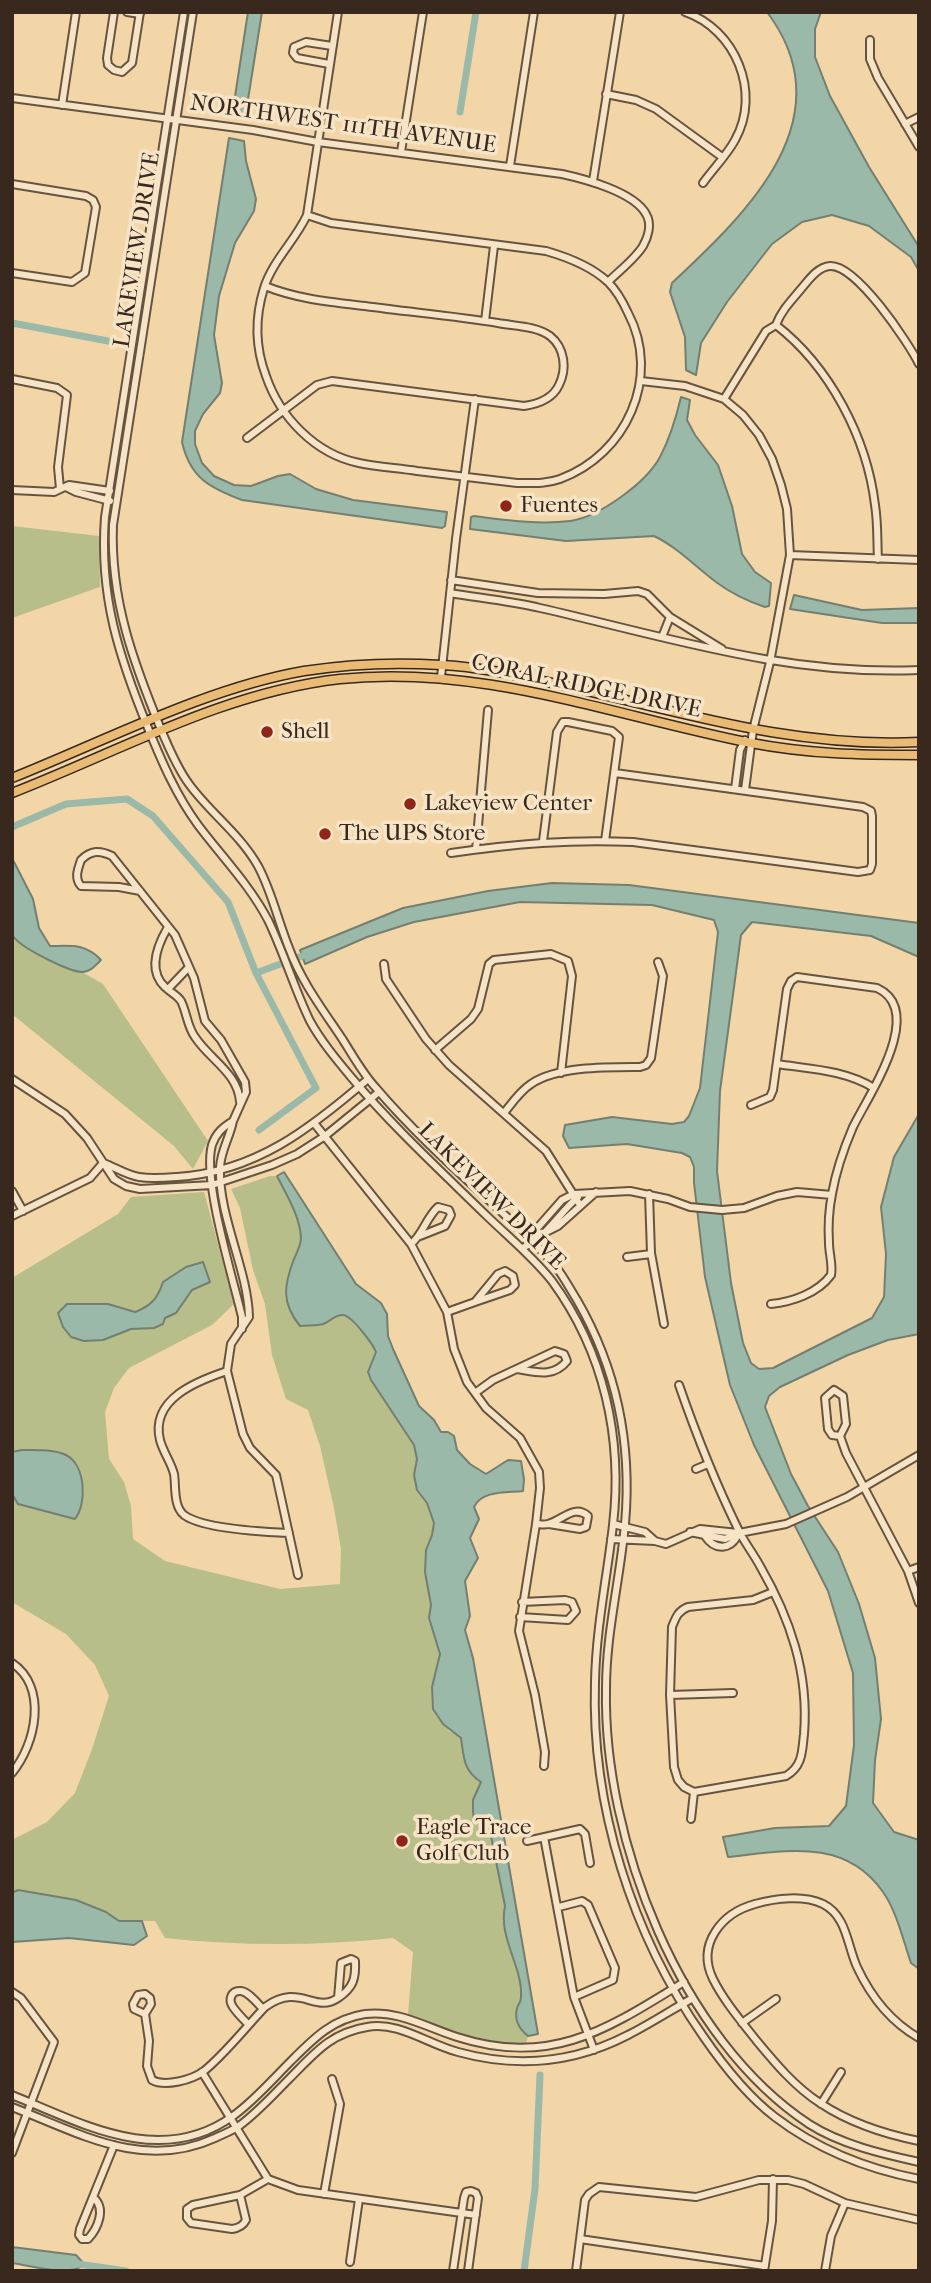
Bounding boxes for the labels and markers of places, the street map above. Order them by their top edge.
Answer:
place label: Fuentes [520,492,598,520]
marker: Fuentes [498,498,514,514]
place label: Shell [281,718,330,746]
marker: Shell [259,724,275,740]
place label: Lakeview Center [424,790,592,818]
marker: Lakeview Center [402,796,418,812]
place label: The UPS Store [339,820,485,848]
marker: The UPS Store [317,826,333,842]
place label: Eagle Trace Golf Club [416,1814,531,1868]
marker: Eagle Trace Golf Club [394,1833,410,1849]

